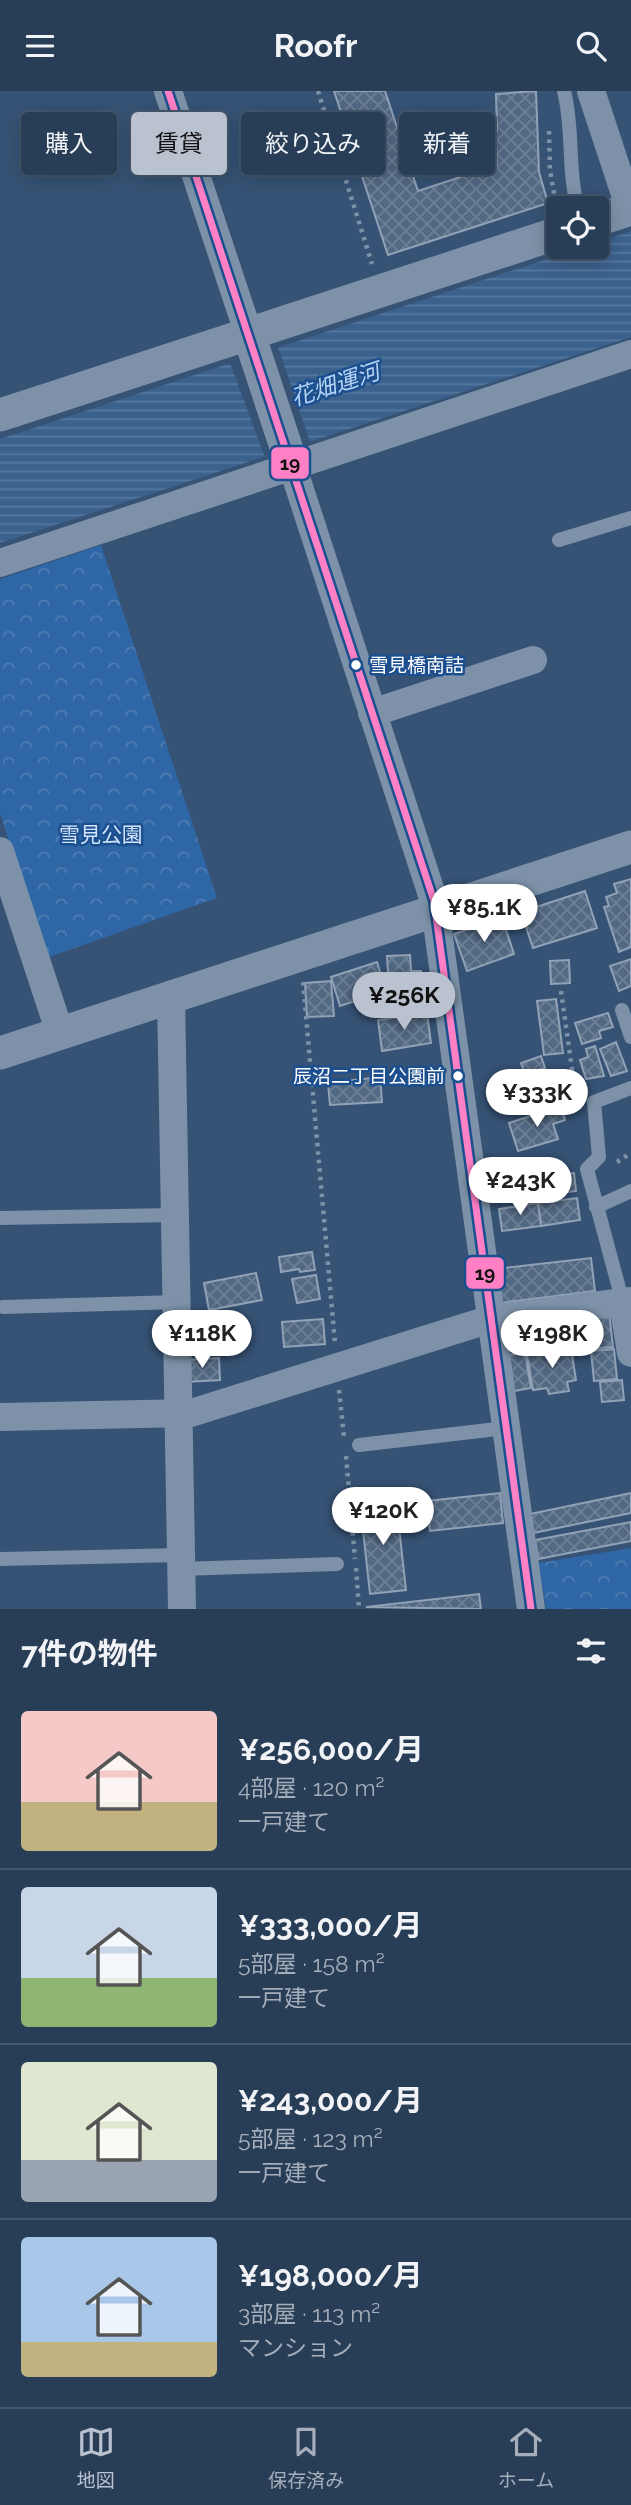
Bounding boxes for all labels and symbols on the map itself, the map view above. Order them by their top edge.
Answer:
water label: 花畑運河 [287,356,387,411]
line badge: 19 [270,446,310,480]
text: 19 [280,452,300,474]
place label: 雪見橋南詰 [369,654,464,676]
marker: 雪見橋南詰 [349,658,363,672]
park label: 雪見公園 [59,822,143,847]
pin: ¥85.1K [427,885,541,944]
pin: ¥256K [355,972,453,1032]
place label: 辰沼二丁目公園前 [293,1065,445,1087]
marker: 辰沼二丁目公園前 [451,1069,465,1083]
pin: ¥333K [488,1069,586,1129]
pin: ¥243K [471,1157,569,1217]
line badge: 19 [465,1256,505,1290]
text: 19 [475,1262,495,1284]
pin: ¥118K [153,1311,251,1370]
pin: ¥198K [503,1311,601,1370]
pin: ¥120K [334,1487,432,1547]

